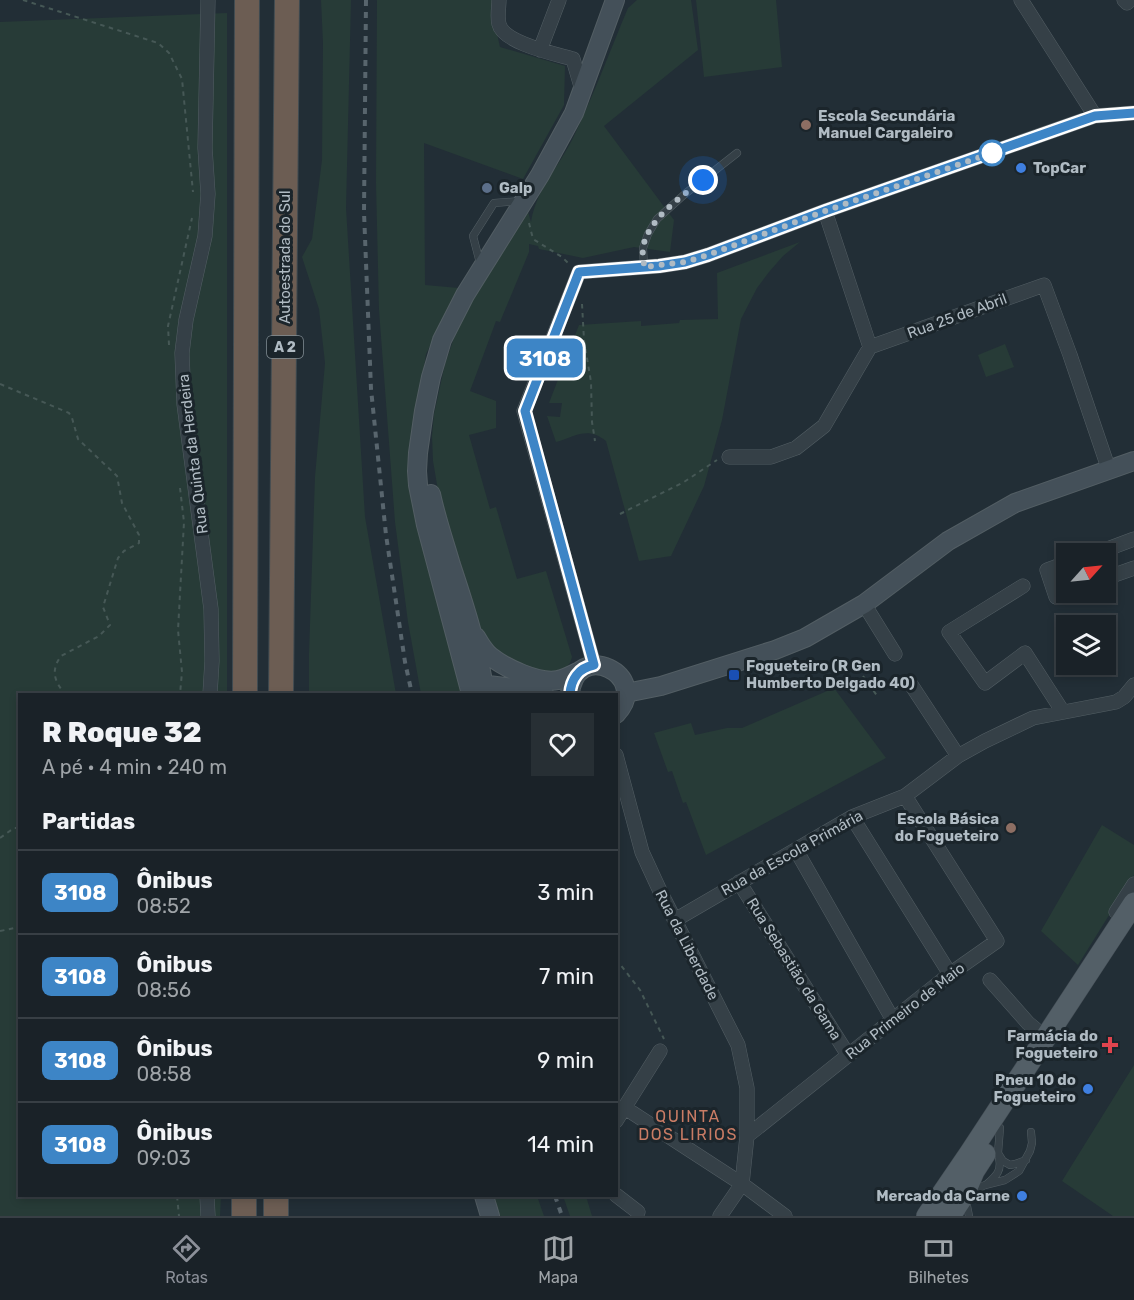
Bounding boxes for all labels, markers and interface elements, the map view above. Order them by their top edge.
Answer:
place label: Escola Secundária Manuel Cargaleiro [818,107,956,142]
marker: Escola Secundária Manuel Cargaleiro [799,118,813,132]
unlabelled marker [979,140,1005,166]
place label: TopCar [1033,159,1086,177]
marker: TopCar [1014,161,1028,175]
your location [688,165,718,195]
place label: Galp [499,179,532,197]
marker: Galp [480,181,494,195]
street label: Autoestrada do Sul [276,190,294,324]
street label: Rua 25 de Abril [905,290,1009,342]
road number: A 2 [267,336,303,358]
line badge: 3108 [503,338,587,378]
text: 3108 [519,346,571,371]
street label: Rua Quinta da Herdeira [174,373,212,535]
north arrow [1056,543,1116,603]
map controls [1056,543,1116,675]
button: layers [1056,615,1116,675]
place label: Fogueteiro (R Gen Humberto Delgado 40) [746,657,915,692]
marker: Fogueteiro (R Gen Humberto Delgado 40) [727,668,741,682]
button: heart [531,713,594,776]
text: R Roque 32 [42,716,202,749]
text: A pé · 4 min · 240 m [42,755,227,779]
street label: Rua da Escola Primária [718,807,866,899]
text: Partidas [42,808,135,835]
place label: Escola Básica do Fogueteiro [895,810,999,845]
marker: Escola Básica do Fogueteiro [1004,821,1018,835]
text: Ônibus [136,867,213,894]
text: 3 min [537,879,594,906]
text: 3108 [54,880,106,905]
street label: Rua da Liberdade [651,887,723,1003]
text: 08:52 [136,894,191,918]
street label: Rua Sebastião da Gama [743,895,845,1043]
text: Ônibus [136,951,213,978]
street label: Rua Primeiro de Maio [842,959,968,1063]
text: 7 min [539,963,594,990]
text: 3108 [54,964,106,989]
text: 08:56 [136,978,191,1002]
place label: Farmácia do Fogueteiro [1007,1027,1098,1062]
text: Ônibus [136,1035,213,1062]
marker: Farmácia do Fogueteiro [1103,1038,1117,1052]
text: 9 min [537,1047,594,1074]
text: 3108 [54,1048,106,1073]
text: 08:58 [136,1062,192,1086]
place label: Pneu 10 do Fogueteiro [994,1071,1076,1106]
marker: Pneu 10 do Fogueteiro [1081,1082,1095,1096]
district label: QUINTA DOS LIRIOS [638,1107,738,1144]
text: Ônibus [136,1119,213,1146]
text: 14 min [527,1131,594,1158]
text: 3108 [54,1132,106,1157]
text: 09:03 [136,1146,191,1170]
place label: Mercado da Carne [876,1187,1010,1205]
marker: Mercado da Carne [1015,1189,1029,1203]
tab: Rotas [165,1232,208,1287]
tab: Mapa [538,1232,578,1287]
tab: Bilhetes [908,1232,969,1287]

